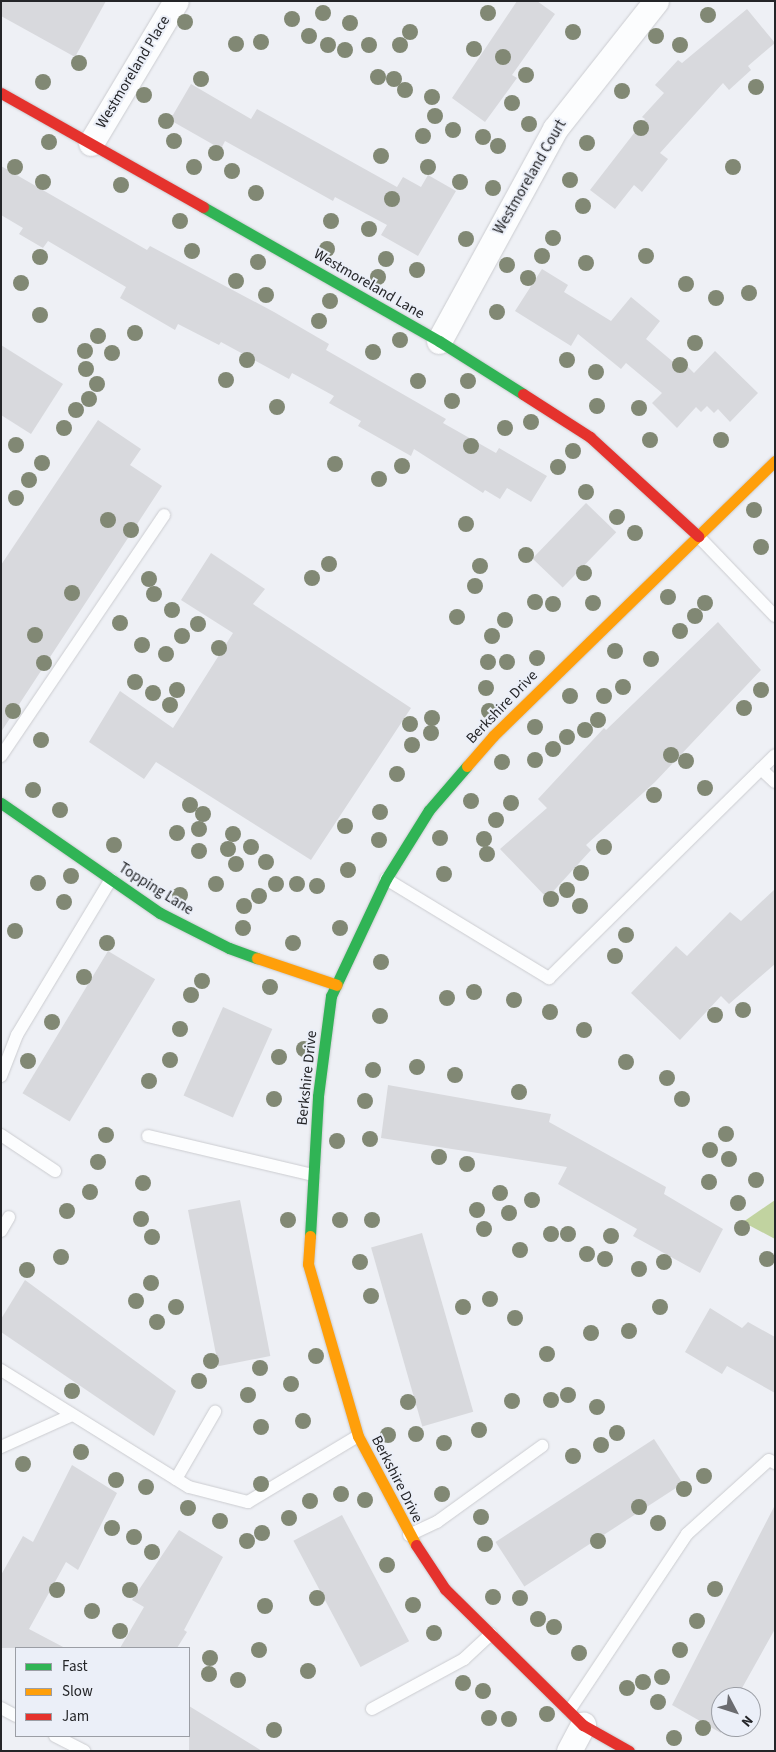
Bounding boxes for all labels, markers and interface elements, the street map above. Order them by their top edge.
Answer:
street label: Westmoreland Place [92,12,174,132]
street label: Westmoreland Court [490,116,570,238]
street label: Westmoreland Lane [310,245,428,323]
street label: Berkshire Drive [463,667,541,747]
street label: Topping Lane [115,859,197,919]
street label: Berkshire Drive [293,1030,321,1126]
street label: Berkshire Drive [367,1433,427,1525]
legend [15,1647,190,1737]
text: Fast [62,1656,88,1677]
text: Slow [62,1681,93,1702]
north arrow [711,1687,761,1737]
text: Jam [62,1706,89,1727]
text: N [736,1711,757,1731]

